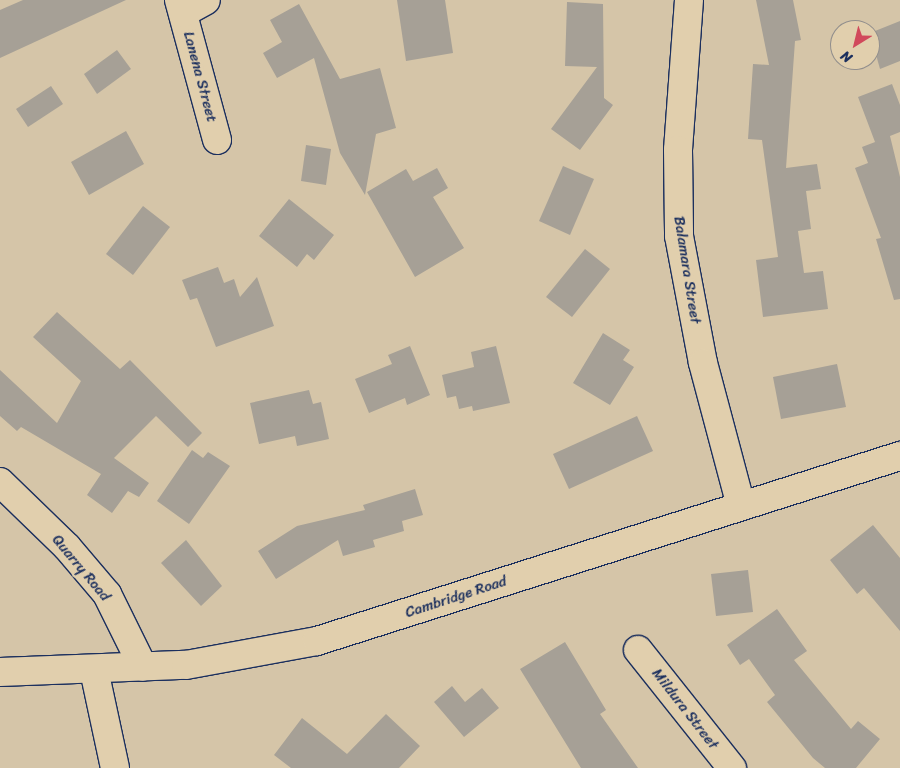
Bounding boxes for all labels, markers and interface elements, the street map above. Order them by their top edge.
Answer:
north arrow [830,20,880,70]
street label: Lanena Street [179,30,221,124]
text: N [835,44,858,70]
street label: Balamara Street [670,215,704,325]
street label: Quarry Road [48,531,114,605]
street label: Cambridge Road [403,572,509,622]
street label: Mildura Street [648,665,722,753]

